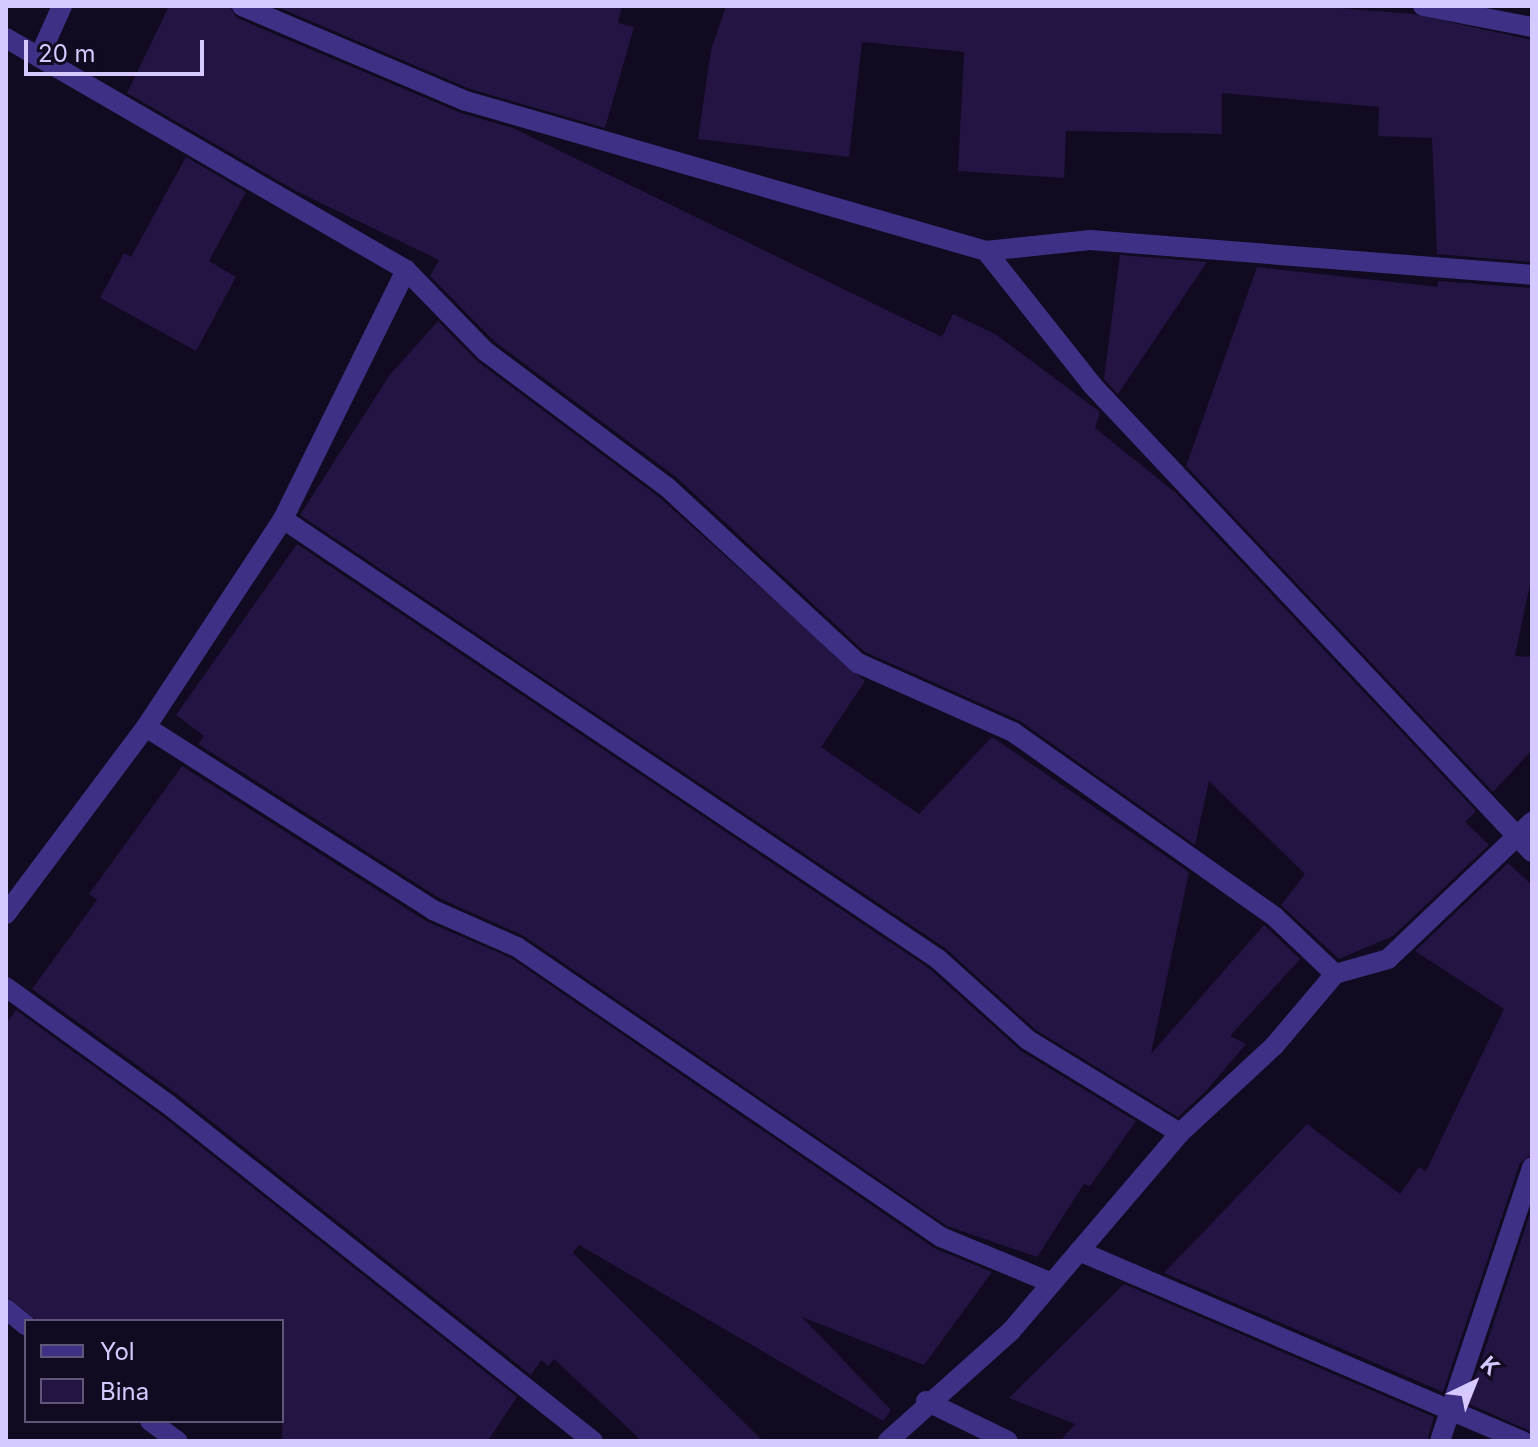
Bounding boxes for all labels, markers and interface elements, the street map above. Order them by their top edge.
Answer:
scale bar [28,24,208,74]
text: 20 m [38,39,96,68]
legend [24,1319,284,1423]
text: Yol [100,1337,135,1366]
north arrow [1434,1343,1514,1423]
text: K [1476,1351,1505,1380]
text: Bina [100,1377,149,1406]

